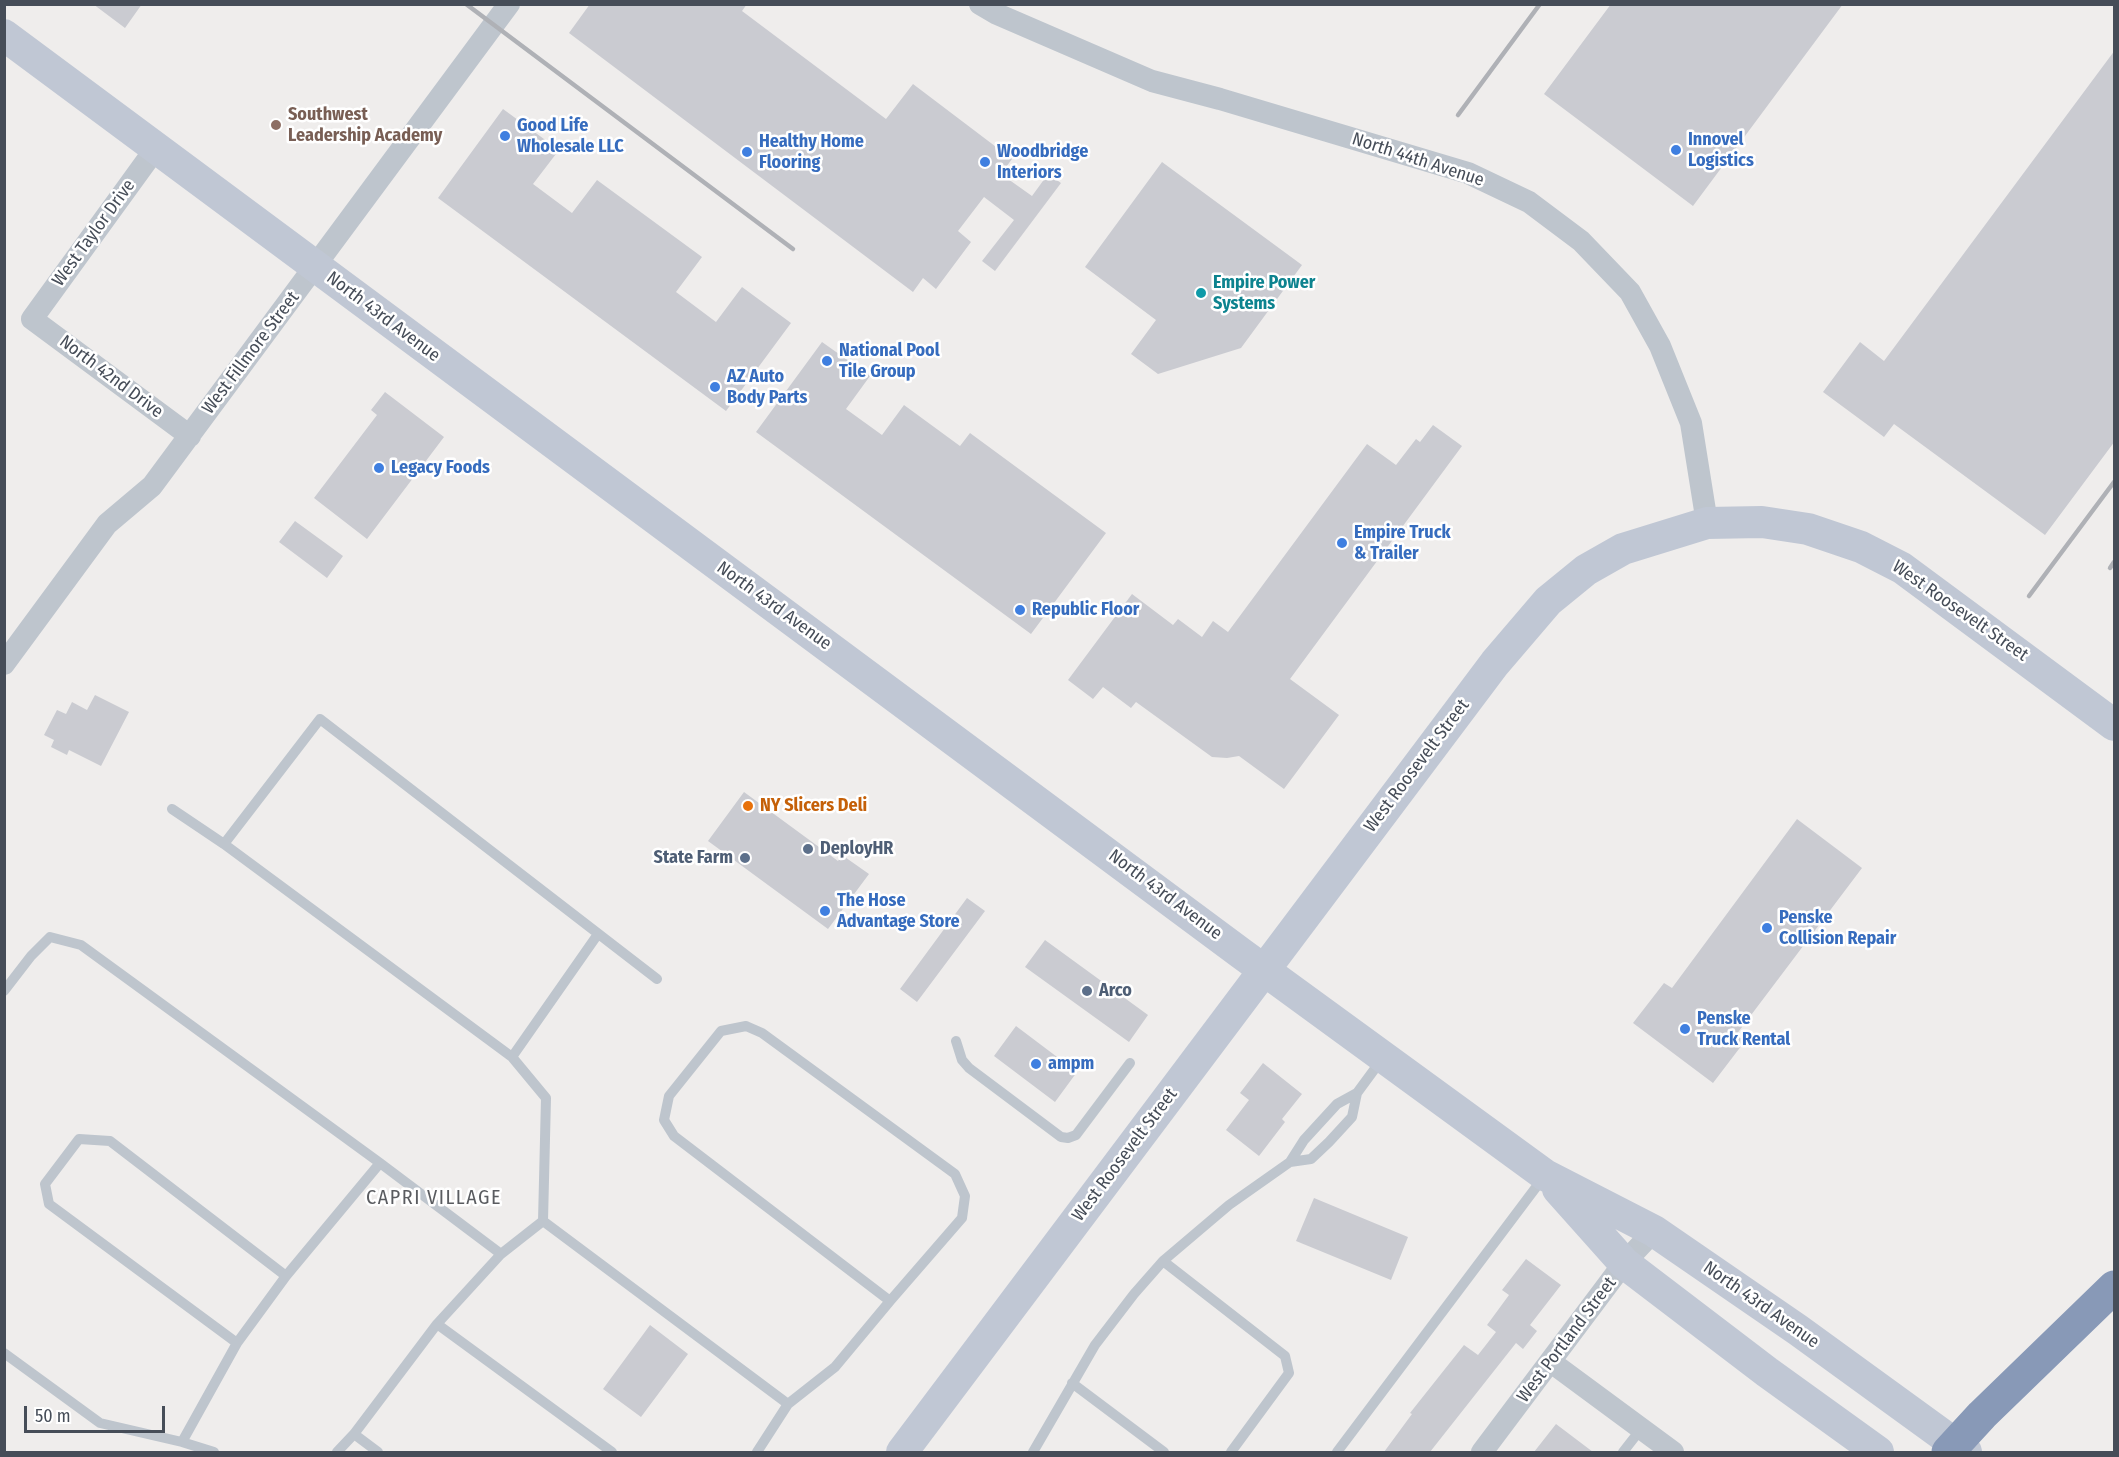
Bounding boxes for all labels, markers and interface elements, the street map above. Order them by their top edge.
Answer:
place label: Southwest Leadership Academy [288,104,442,146]
place label: Good Life Wholesale LLC [517,115,624,158]
marker: Southwest Leadership Academy [269,118,283,132]
marker: Good Life Wholesale LLC [498,129,512,143]
street label: North 44th Avenue [1349,129,1487,191]
place label: Innovel Logistics [1688,129,1754,172]
place label: Healthy Home Flooring [759,131,864,174]
place label: Woodbridge Interiors [997,141,1088,184]
marker: Innovel Logistics [1669,143,1683,157]
marker: Healthy Home Flooring [740,145,754,159]
marker: Woodbridge Interiors [978,155,992,169]
street label: West Taylor Drive [48,175,140,291]
street label: North 43rd Avenue [322,267,444,367]
place label: Empire Power Systems [1213,272,1315,314]
marker: Empire Power Systems [1194,286,1208,300]
street label: West Fillmore Street [198,287,304,419]
street label: North 42nd Drive [55,331,167,423]
place label: National Pool Tile Group [839,340,940,382]
marker: National Pool Tile Group [820,354,834,368]
place label: AZ Auto Body Parts [727,366,807,409]
marker: AZ Auto Body Parts [708,380,722,394]
place label: Legacy Foods [391,457,490,479]
marker: Legacy Foods [372,461,386,475]
place label: Empire Truck & Trailer [1354,522,1451,564]
marker: Empire Truck & Trailer [1335,536,1349,550]
street label: West Roosevelt Street [1888,556,2032,666]
street label: North 43rd Avenue [712,557,836,655]
place label: Republic Floor [1032,599,1139,621]
marker: Republic Floor [1013,603,1027,617]
street label: West Roosevelt Street [1360,695,1474,837]
place label: NY Slicers Deli [760,795,867,817]
marker: NY Slicers Deli [741,799,755,813]
place label: DeployHR [820,838,893,860]
marker: DeployHR [801,842,815,856]
street label: North 43rd Avenue [1104,845,1226,945]
place label: State Farm [654,847,733,869]
marker: State Farm [738,851,752,865]
place label: The Hose Advantage Store [837,890,960,932]
marker: The Hose Advantage Store [818,904,832,918]
place label: Penske Collision Repair [1779,907,1896,950]
marker: Penske Collision Repair [1760,921,1774,935]
place label: Arco [1099,980,1132,1002]
marker: Arco [1080,984,1094,998]
place label: Penske Truck Rental [1697,1008,1790,1050]
marker: Penske Truck Rental [1678,1022,1692,1036]
place label: ampm [1048,1053,1094,1075]
marker: ampm [1029,1057,1043,1071]
street label: West Roosevelt Street [1068,1084,1182,1226]
district label: CAPRI VILLAGE [366,1186,502,1210]
street label: North 43rd Avenue [1699,1257,1823,1353]
street label: West Portland Street [1513,1273,1621,1407]
scale bar [27,1394,168,1432]
text: 50 m [35,1405,71,1427]

